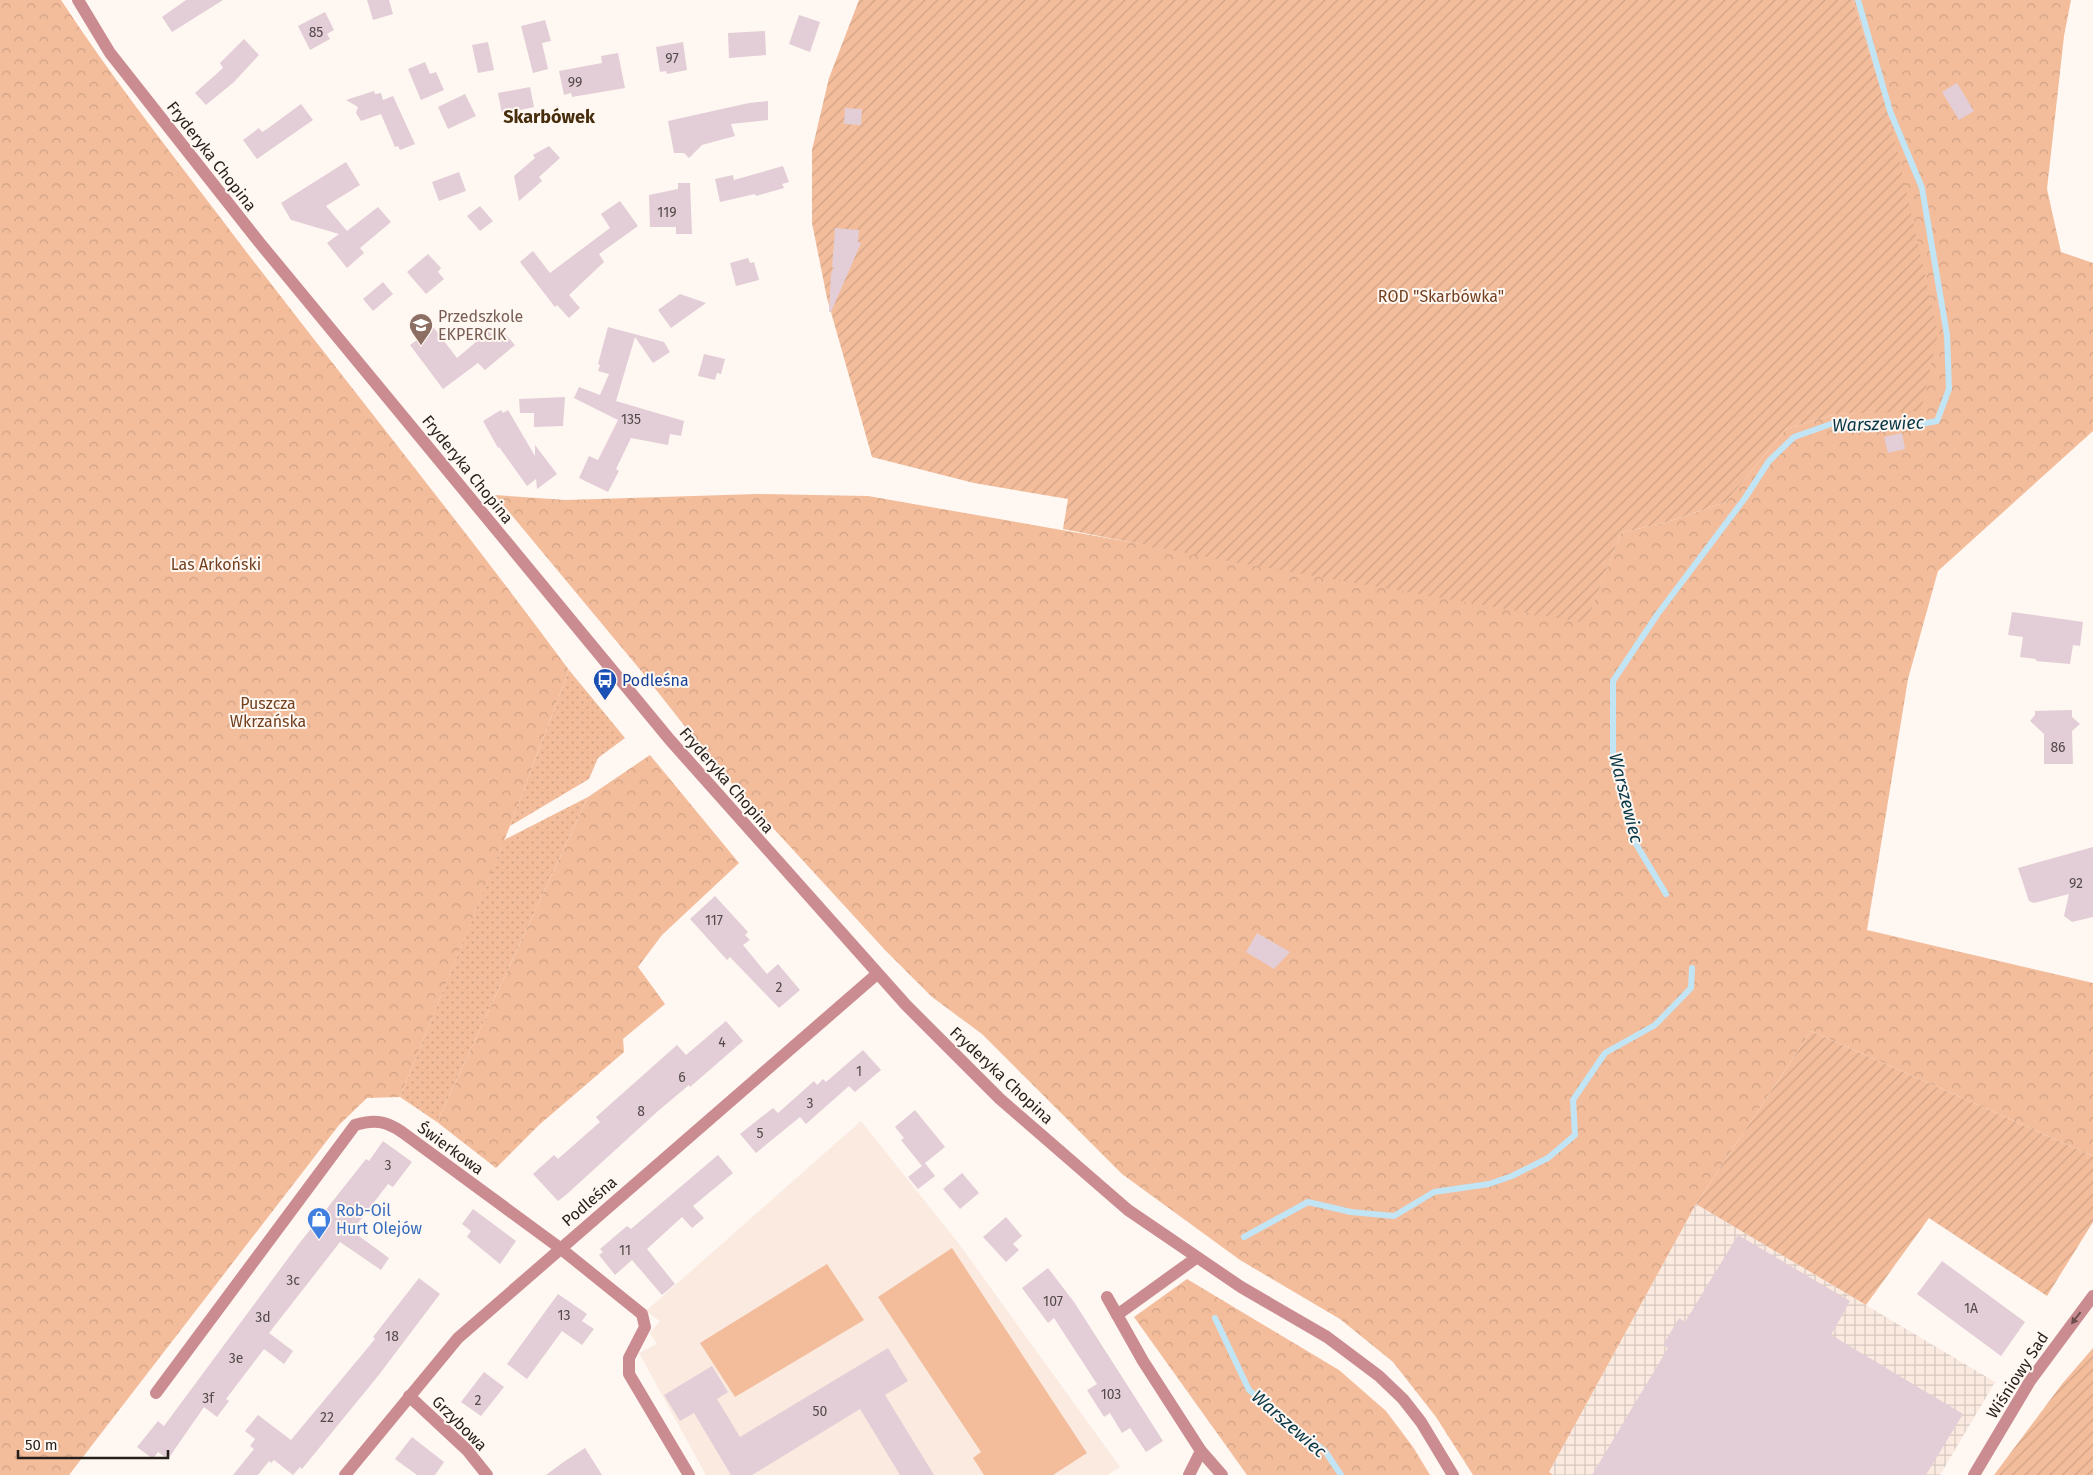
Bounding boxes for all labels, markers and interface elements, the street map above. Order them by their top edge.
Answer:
house number: 85 [309,24,323,41]
house number: 97 [665,50,679,67]
house number: 99 [568,74,582,91]
street label: Fryderyka Chopina [163,98,260,215]
district label: Skarbówek [503,106,596,128]
house number: 119 [657,204,677,221]
park label: ROD "Skarbówka" [1378,287,1504,306]
place label: Przedszkole EKPERCIK [438,307,523,344]
school or university icon: Przedszkole EKPERCIK [408,312,434,346]
street label: Fryderyka Chopina [418,411,517,527]
house number: 135 [621,411,641,428]
water label: Warszewiec [1832,411,1925,437]
park label: Las Arkoński [171,555,261,574]
bus stop icon: Podleśna [592,667,618,701]
place label: Podleśna [622,671,689,690]
park label: Puszcza Wkrzańska [230,694,306,731]
street label: Fryderyka Chopina [675,723,778,837]
house number: 86 [2050,739,2066,756]
water label: Warszewiec [1604,751,1648,846]
house number: 92 [2069,875,2083,892]
house number: 117 [705,912,723,929]
house number: 2 [776,979,783,996]
street label: Fryderyka Chopina [946,1023,1057,1128]
house number: 4 [718,1034,726,1051]
house number: 1 [856,1063,862,1080]
house number: 6 [678,1069,686,1086]
house number: 3 [807,1095,814,1112]
house number: 8 [637,1103,645,1120]
street label: Świerkowa [414,1117,488,1179]
house number: 5 [756,1125,764,1142]
house number: 3 [385,1157,392,1174]
street label: Podleśna [558,1172,621,1230]
place label: Rob-Oil Hurt Olejów [336,1201,423,1238]
shop icon: Rob-Oil Hurt Olejów [306,1206,332,1240]
house number: 11 [619,1242,631,1259]
house number: 3c [286,1272,300,1289]
house number: 107 [1043,1293,1063,1310]
house number: 1A [1964,1300,1978,1317]
house number: 13 [557,1307,571,1324]
house number: 3d [255,1309,271,1326]
one-way arrow [2071,1311,2082,1324]
house number: 18 [385,1328,399,1345]
street label: Wiśniowy Sad [1982,1329,2052,1422]
house number: 3e [229,1350,243,1367]
water label: Warszewiec [1247,1385,1331,1463]
house number: 103 [1101,1386,1121,1403]
house number: 3f [202,1390,215,1407]
street label: Grzybowa [428,1392,491,1455]
house number: 2 [475,1392,482,1409]
house number: 50 [813,1403,828,1420]
house number: 22 [320,1409,334,1426]
scale bar [18,1428,168,1460]
text: 50 m [25,1436,58,1454]

